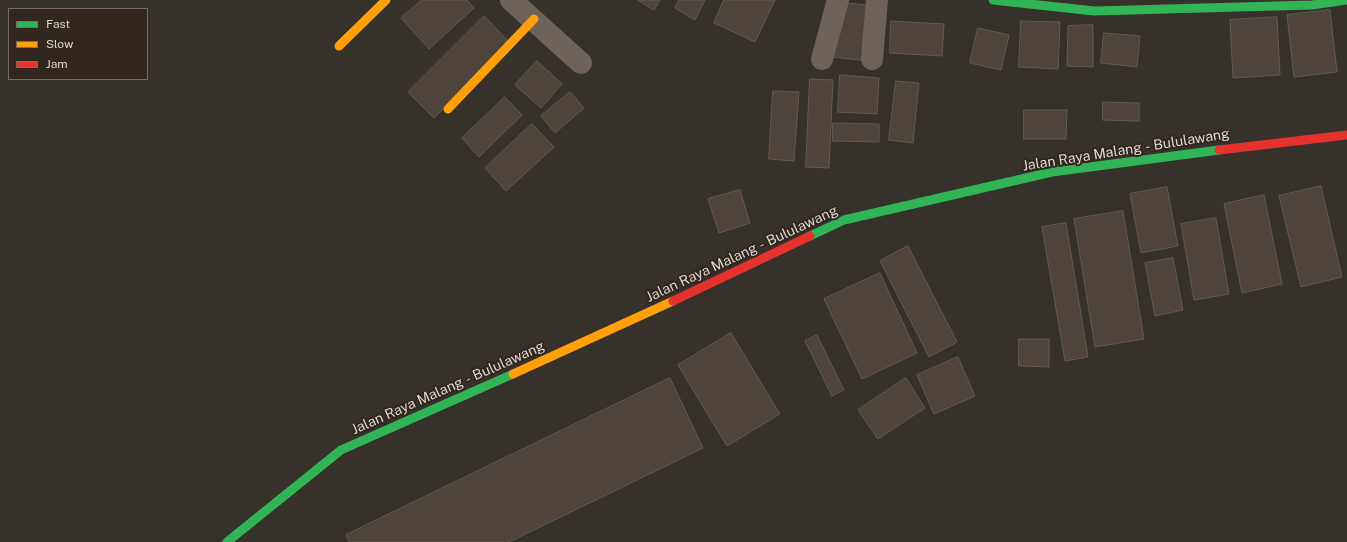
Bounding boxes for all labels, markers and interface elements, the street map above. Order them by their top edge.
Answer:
legend [8,8,148,80]
text: Fast [46,17,70,31]
text: Slow [46,37,73,51]
text: Jam [46,57,68,71]
street label: Jalan Raya Malang - Bululawang [1021,125,1231,175]
street label: Jalan Raya Malang - Bululawang [643,202,841,306]
street label: Jalan Raya Malang - Bululawang [349,338,547,438]

